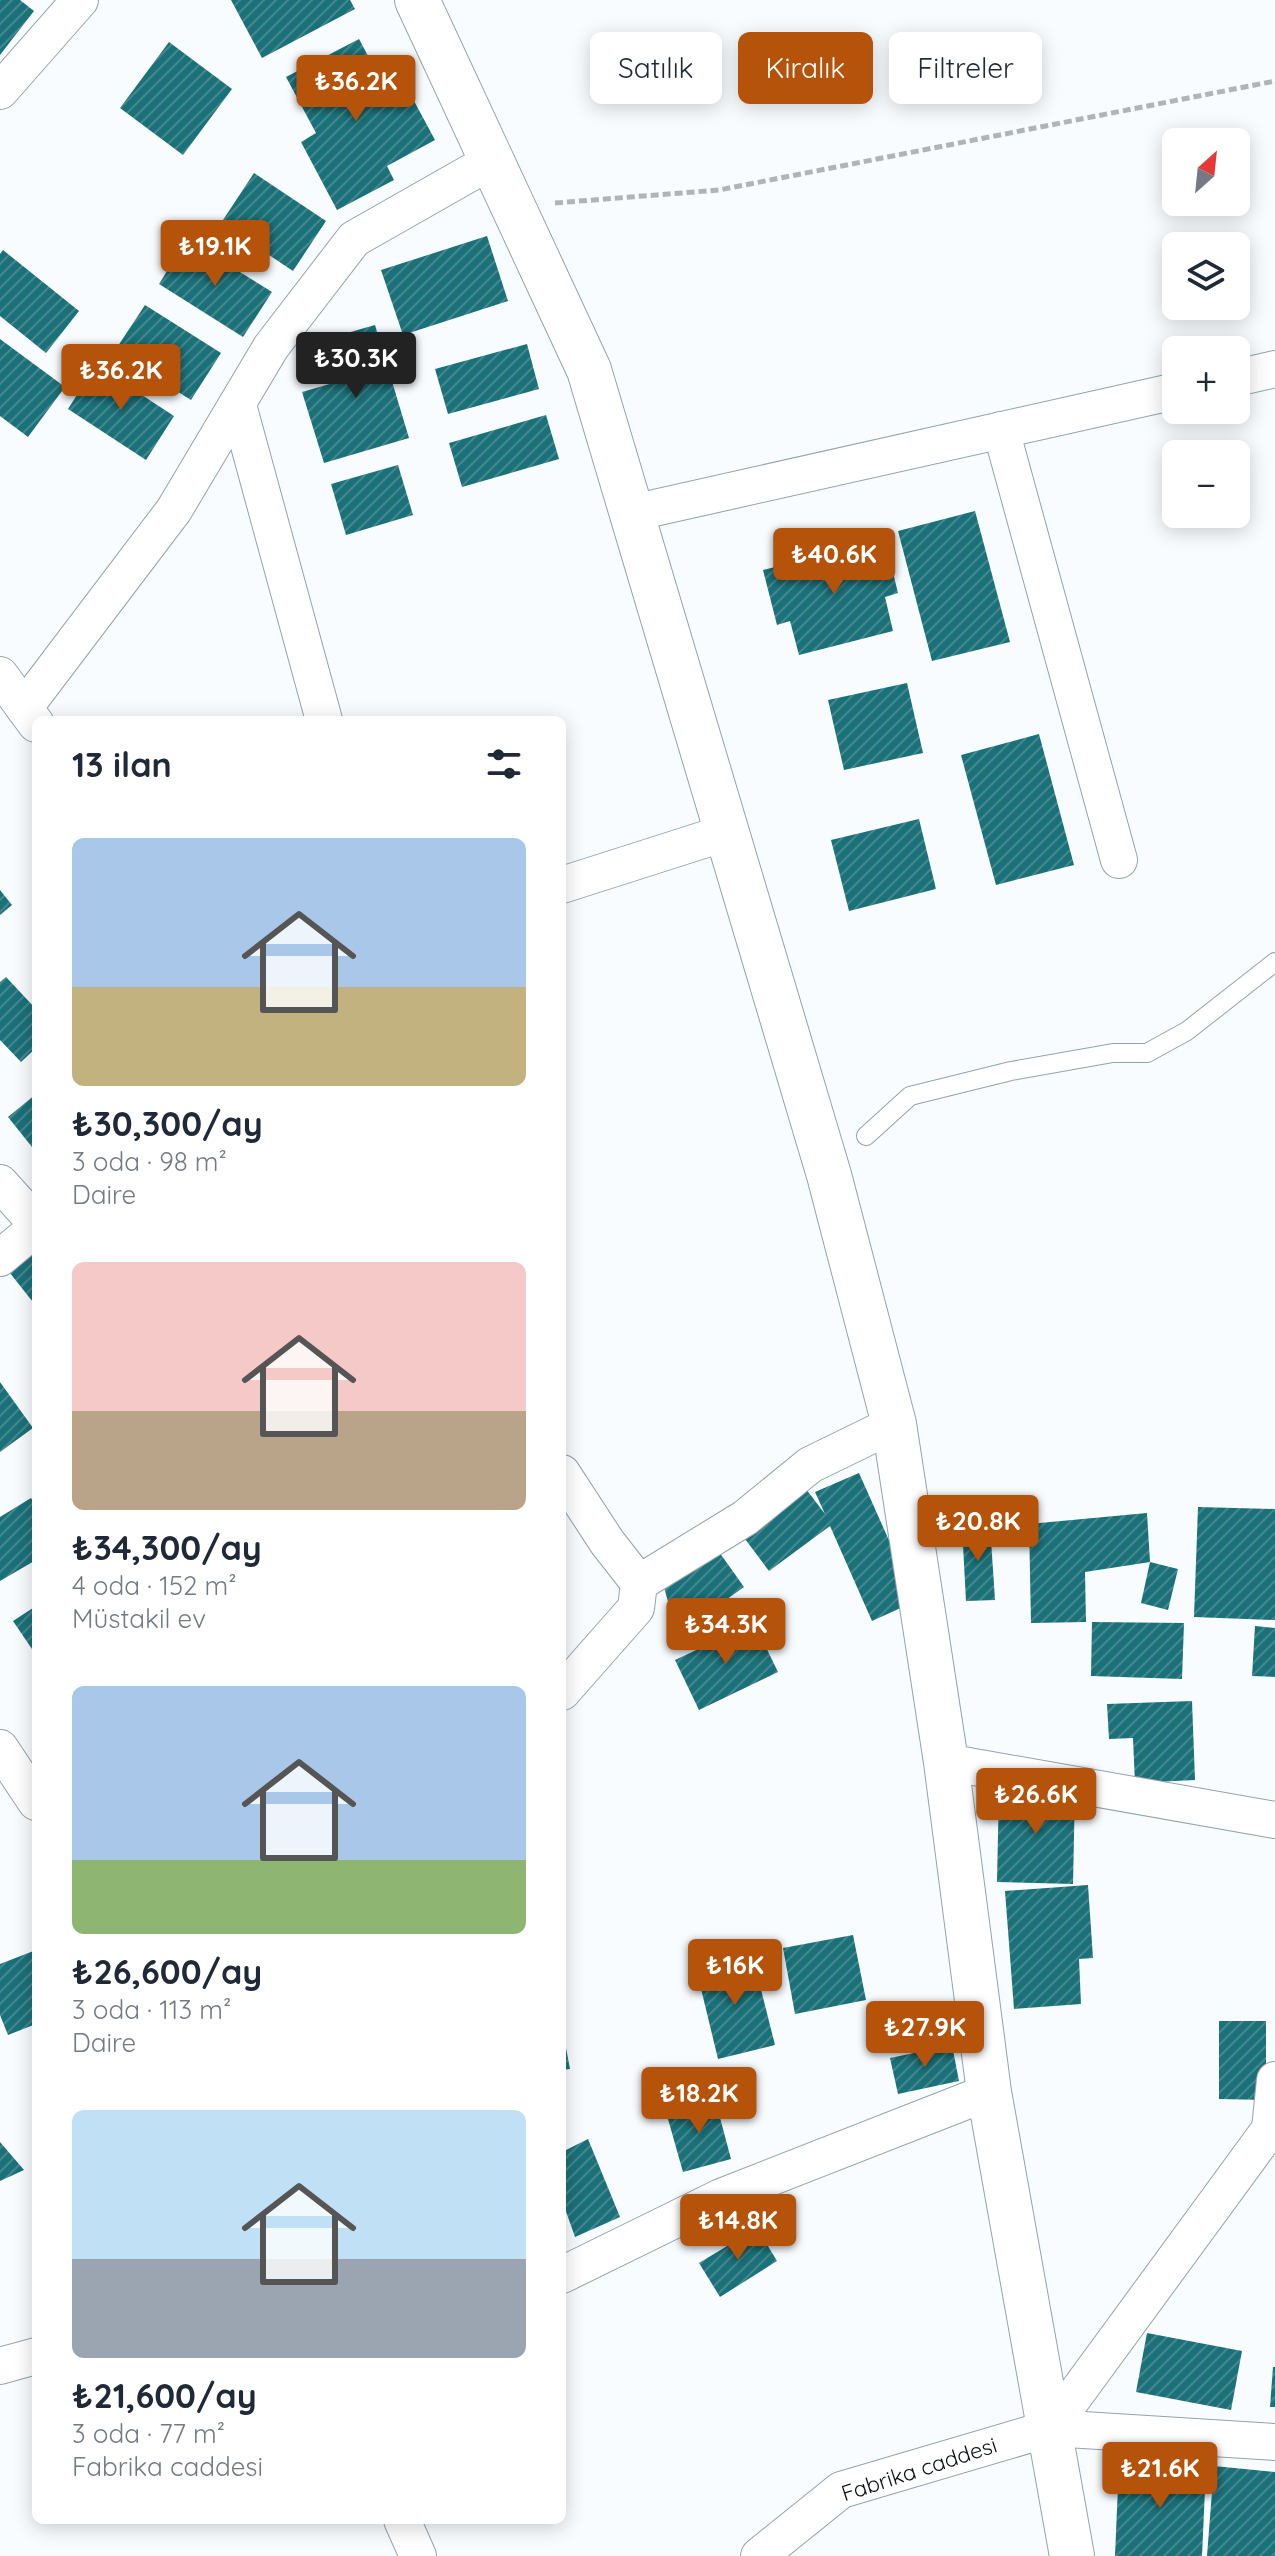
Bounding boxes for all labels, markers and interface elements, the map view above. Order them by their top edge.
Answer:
chip: Satılık [590,32,722,104]
chip: Kiralık [738,32,873,104]
chip: Filtreler [889,32,1042,104]
pin: ₺36.2K [291,55,421,123]
text: ₺36.2K [314,64,398,97]
north arrow [1162,128,1250,216]
map controls [1162,128,1250,528]
pin: ₺19.1K [150,220,280,288]
text: ₺19.1K [179,229,251,262]
button: layers [1162,232,1250,320]
pin: ₺30.3K [291,332,421,400]
button: + [1162,336,1250,424]
text: ₺30.3K [314,341,398,374]
pin: ₺36.2K [56,344,186,412]
text: ₺36.2K [79,353,163,386]
button: − [1162,440,1250,528]
pin: ₺40.6K [769,528,899,596]
text: ₺40.6K [791,537,877,570]
icon: filters [482,742,526,786]
text: 13 ilan [72,743,172,786]
icon: home [227,890,371,1034]
text: ₺30,300/ay [72,1102,263,1145]
text: 3 oda · 98 m² [72,1145,227,1178]
text: Daire [72,1178,136,1211]
icon: home [227,1314,371,1458]
pin: ₺20.8K [913,1495,1043,1563]
text: ₺20.8K [936,1504,1020,1537]
text: ₺34,300/ay [72,1526,262,1569]
text: 4 oda · 152 m² [72,1569,237,1602]
pin: ₺34.3K [661,1598,791,1666]
text: Müstakil ev [72,1602,206,1635]
text: ₺34.3K [684,1607,768,1640]
icon: home [227,1738,371,1882]
pin: ₺26.6K [971,1768,1101,1836]
text: ₺26.6K [994,1777,1078,1810]
pin: ₺16K [688,1939,782,2007]
text: ₺16K [706,1948,764,1981]
text: ₺26,600/ay [72,1950,262,1993]
text: 3 oda · 113 m² [72,1993,231,2026]
pin: ₺27.9K [860,2001,990,2069]
text: ₺27.9K [884,2010,966,2043]
text: Daire [72,2026,136,2059]
pin: ₺18.2K [634,2067,764,2135]
text: ₺18.2K [659,2076,739,2109]
icon: home [227,2162,371,2306]
pin: ₺14.8K [673,2194,803,2262]
text: ₺14.8K [698,2203,778,2236]
text: ₺21,600/ay [72,2374,257,2417]
text: 3 oda · 77 m² [72,2417,225,2450]
street label: Fabrika caddesi [838,2431,1000,2507]
pin: ₺21.6K [1095,2442,1225,2510]
text: Fabrika caddesi [72,2450,263,2483]
text: ₺21.6K [1120,2451,1200,2484]

